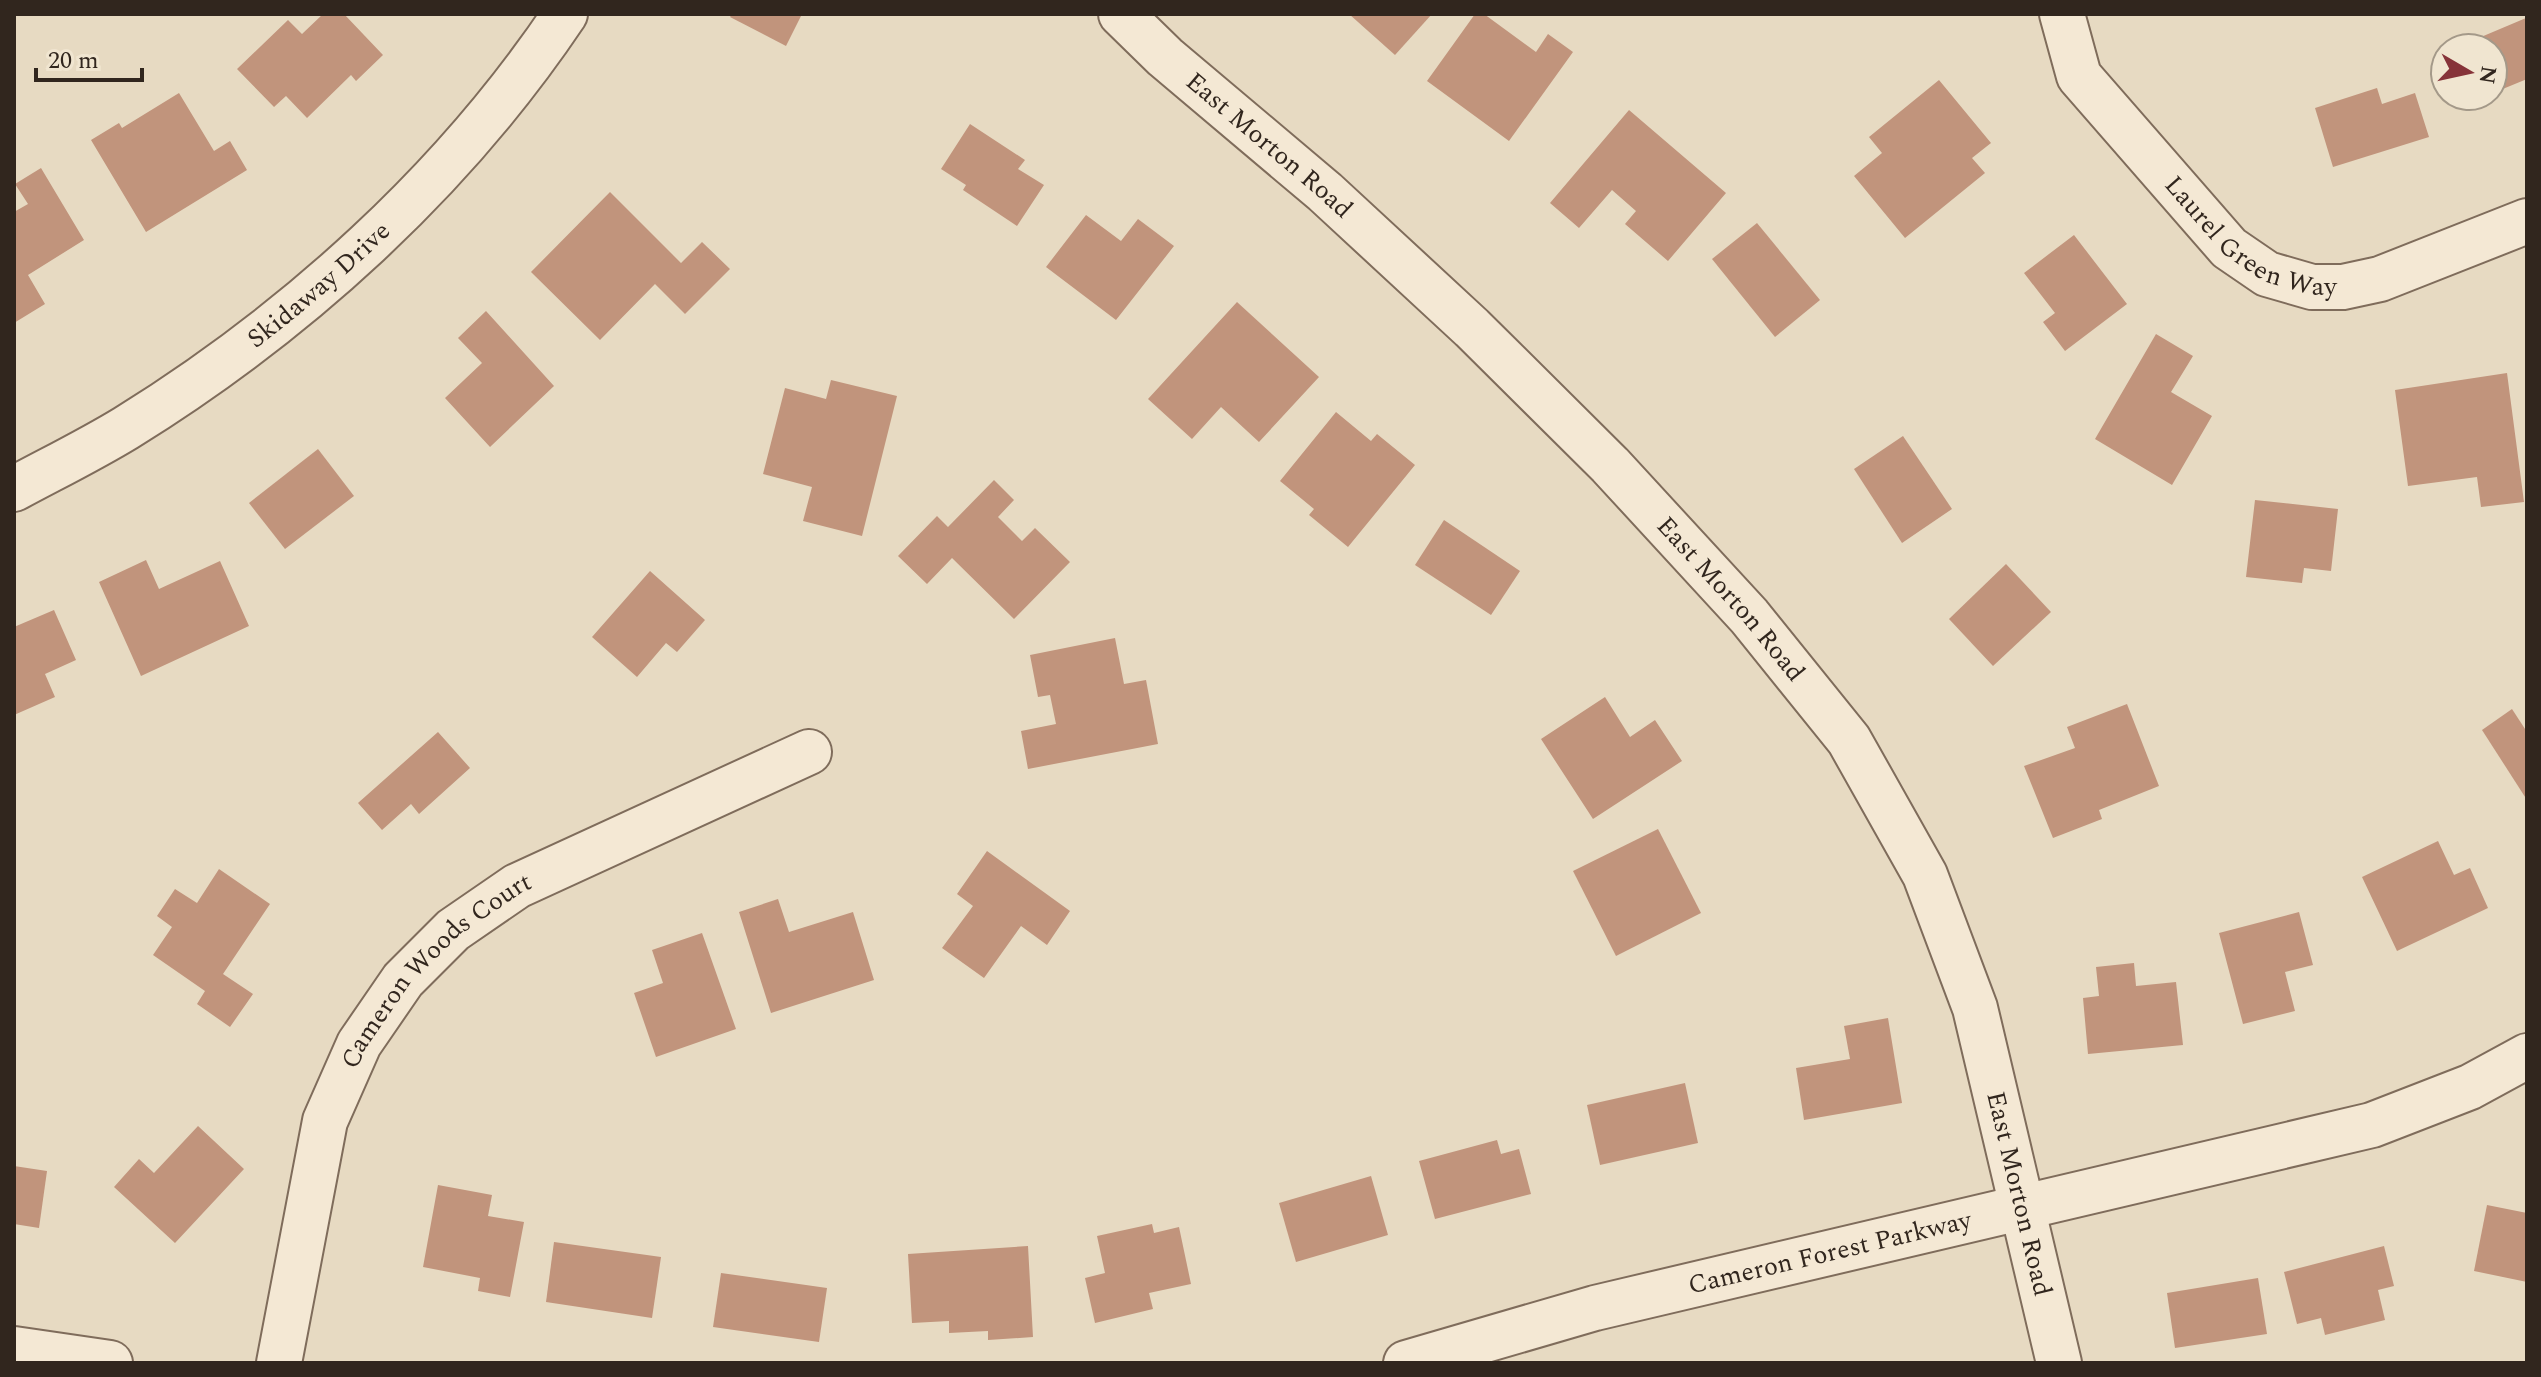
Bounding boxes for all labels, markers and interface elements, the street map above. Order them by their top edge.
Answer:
scale bar [36,32,142,82]
north arrow [2429,32,2509,112]
text: 20 m [48,43,99,79]
street label: East Morton Road [1176,62,1362,228]
text: N [2470,63,2505,86]
street label: Laurel Green Way [2154,167,2338,307]
street label: Skidaway Drive [239,212,400,358]
street label: East Morton Road [1647,507,1815,691]
street label: Cameron Woods Court [331,862,538,1075]
street label: East Morton Road [1975,1087,2063,1300]
street label: Cameron Forest Parkway [1684,1200,1977,1305]

